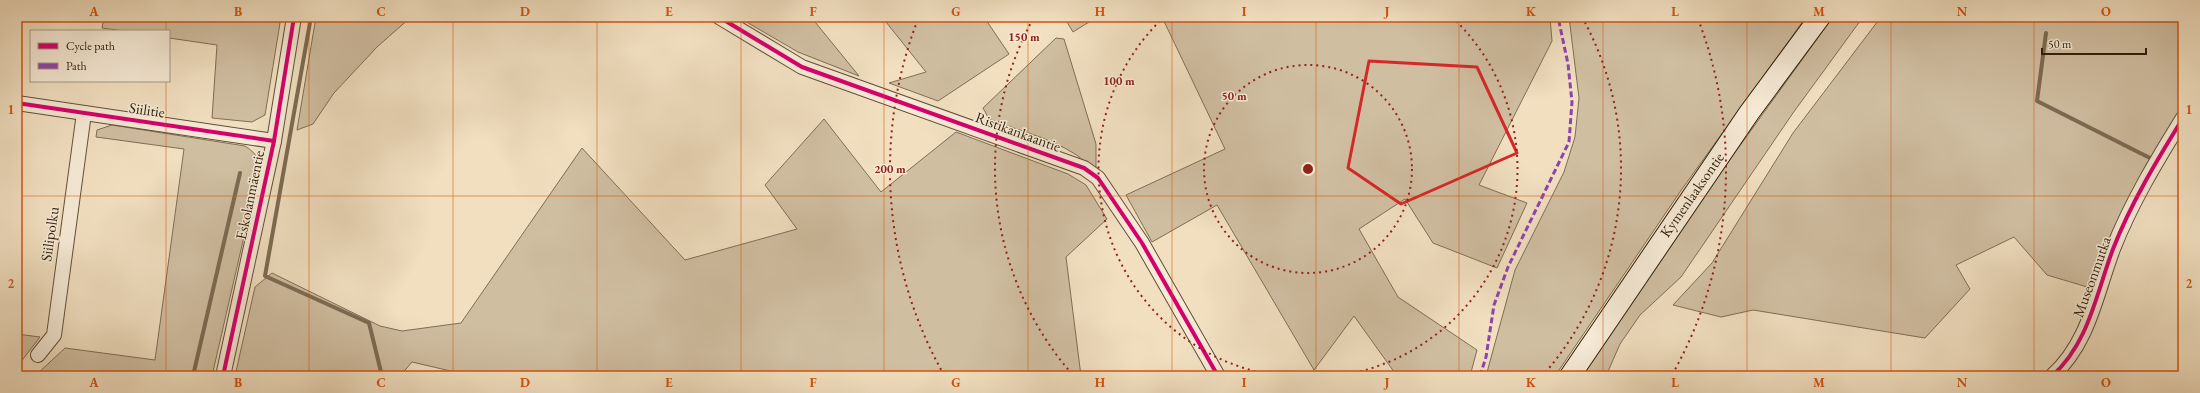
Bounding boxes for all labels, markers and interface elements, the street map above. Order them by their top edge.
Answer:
text: A [88,3,99,20]
text: B [234,3,242,20]
text: C [376,3,386,20]
text: D [520,3,530,20]
text: E [665,3,673,20]
text: F [809,3,817,20]
text: G [951,3,961,20]
text: H [1095,3,1106,20]
text: I [1242,3,1247,20]
text: J [1383,3,1390,20]
text: K [1526,3,1537,20]
text: L [1671,3,1679,20]
text: M [1813,3,1825,20]
text: N [1957,3,1968,20]
text: O [2101,3,2111,20]
text: 150 m [1008,29,1040,45]
legend [30,30,170,82]
scale bar [2042,30,2146,56]
text: 50 m [2048,36,2072,52]
text: Cycle path [66,38,115,54]
text: Path [66,58,87,74]
text: 100 m [1103,73,1135,89]
text: 50 m [1221,88,1247,104]
street label: Siilitie [128,98,166,121]
text: 1 [8,101,15,118]
text: 1 [2186,101,2193,118]
street label: Ristikankaantie [973,107,1064,156]
street label: Eskolanmäentie [231,148,268,241]
street label: Kymenlaaksontie [1655,148,1728,241]
text: 200 m [874,161,906,177]
centre of rings [1301,162,1315,176]
street label: Siilipolku [36,205,63,263]
street label: Museonmutka [2068,234,2115,320]
text: 2 [8,275,15,292]
text: 2 [2186,275,2193,292]
text: A [88,374,99,391]
text: B [234,374,242,391]
text: C [376,374,386,391]
text: D [520,374,530,391]
text: E [665,374,673,391]
text: F [809,374,817,391]
text: G [951,374,961,391]
text: H [1095,374,1106,391]
text: I [1242,374,1247,391]
text: J [1383,374,1390,391]
text: K [1526,374,1537,391]
text: L [1671,374,1679,391]
text: M [1813,374,1825,391]
text: N [1957,374,1968,391]
text: O [2101,374,2111,391]

